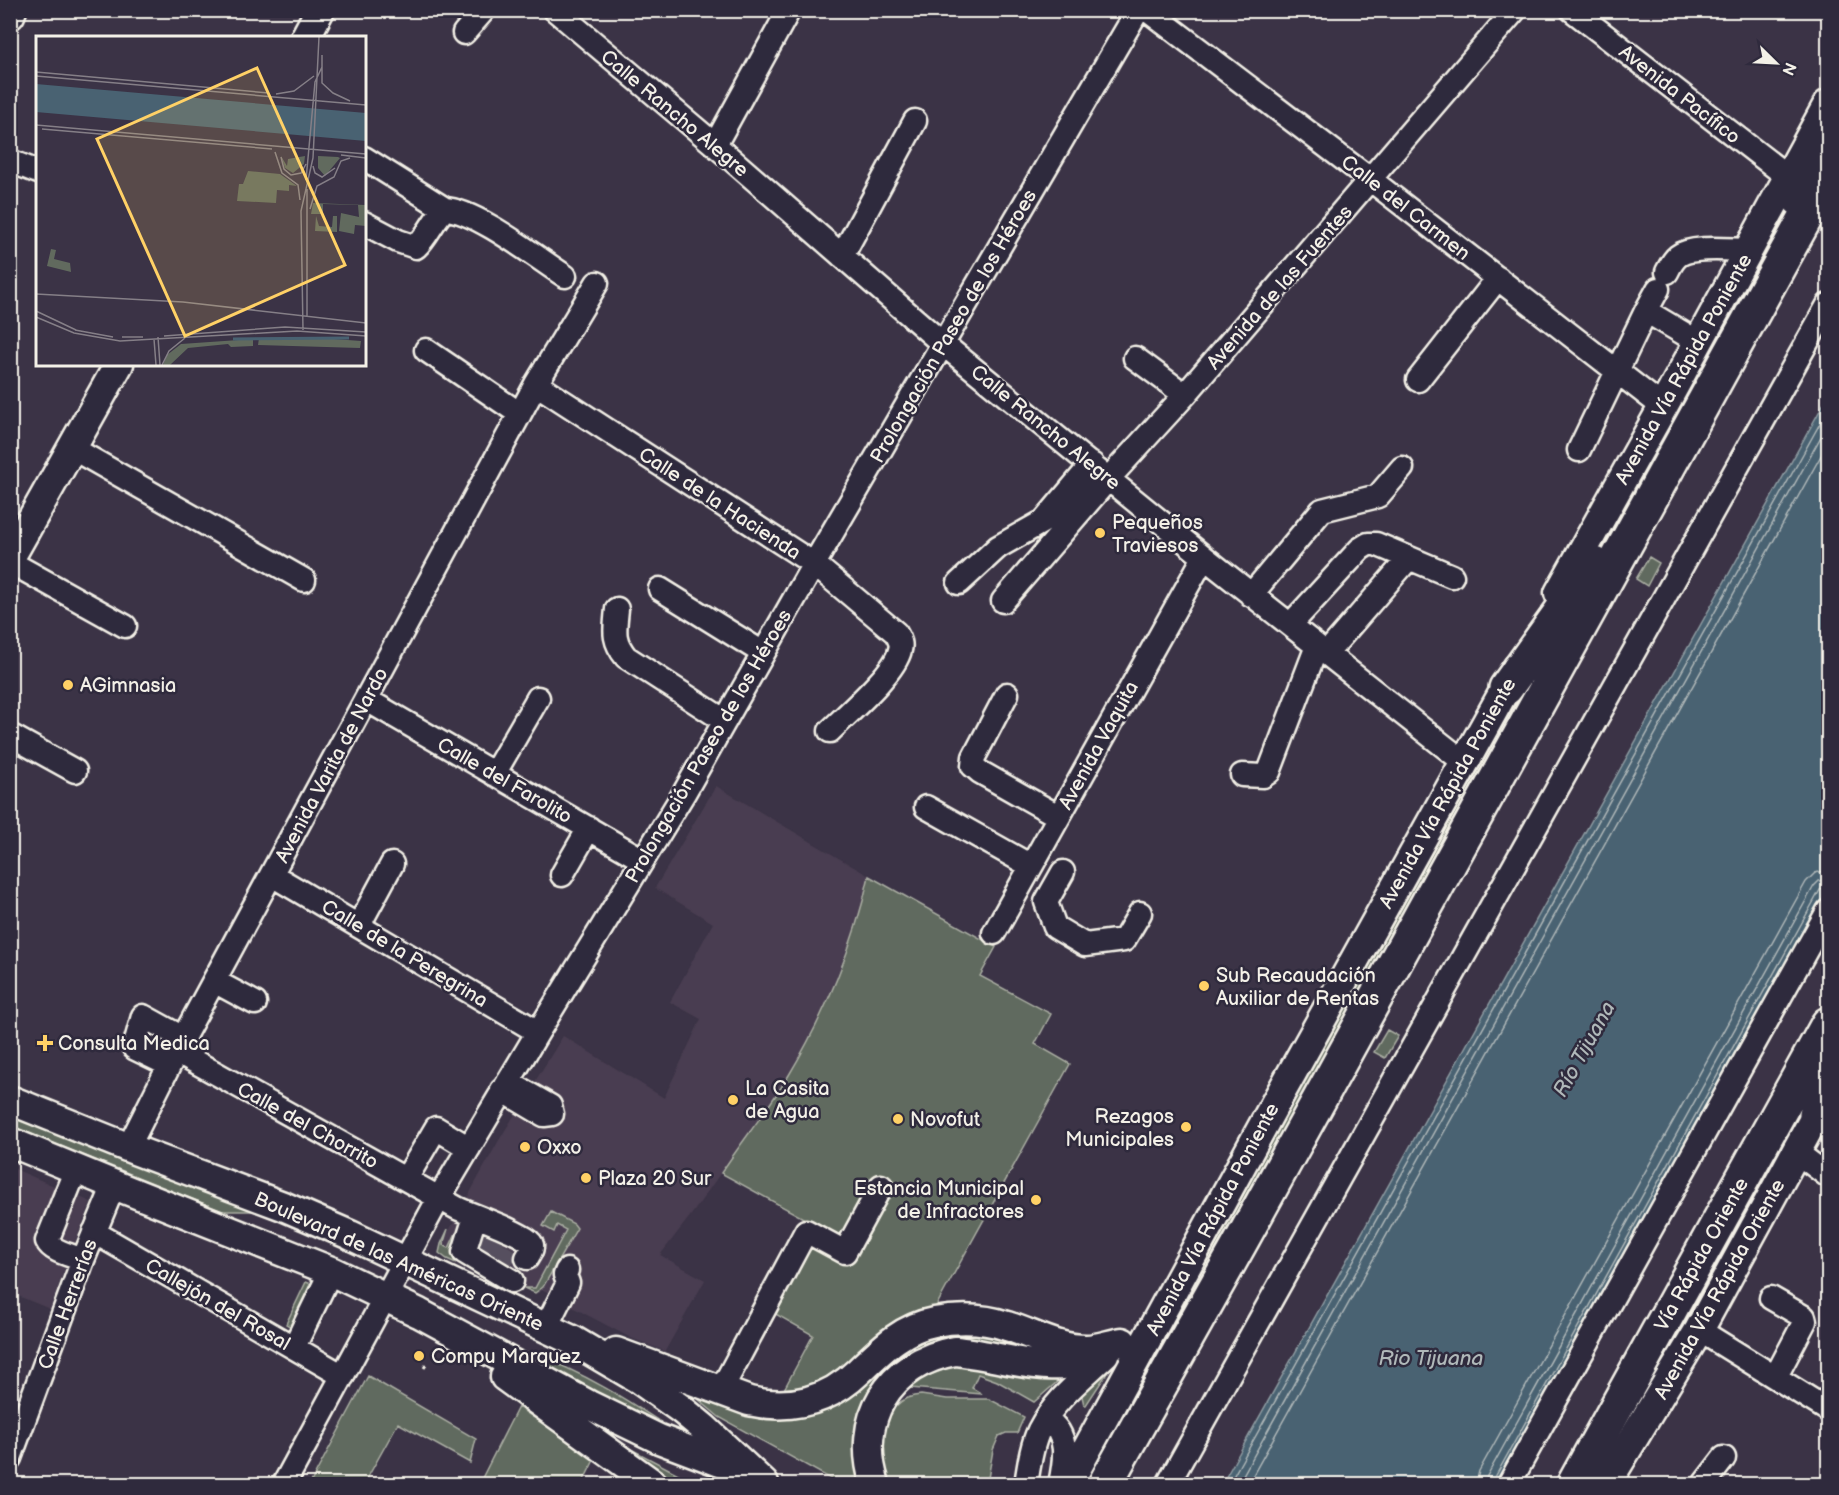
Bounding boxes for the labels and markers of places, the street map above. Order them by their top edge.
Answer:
place label: Pequeños Traviesos [1112,511,1203,558]
marker: Pequeños Traviesos [1093,526,1107,540]
place label: AGimnasia [80,674,176,698]
marker: AGimnasia [61,678,75,692]
place label: Sub Recaudación Auxiliar de Rentas [1216,964,1379,1011]
marker: Sub Recaudación Auxiliar de Rentas [1197,979,1211,993]
place label: Consulta Medica [58,1032,210,1056]
marker: Consulta Medica [36,1034,54,1052]
place label: La Casita de Agua [745,1077,830,1124]
marker: La Casita de Agua [726,1093,740,1107]
place label: Rezagos Municipales [1065,1105,1174,1152]
place label: Novofut [910,1108,980,1132]
marker: Novofut [891,1112,905,1126]
marker: Rezagos Municipales [1179,1120,1193,1134]
place label: Oxxo [537,1136,582,1160]
marker: Oxxo [518,1140,532,1154]
place label: Plaza 20 Sur [598,1167,712,1191]
marker: Plaza 20 Sur [579,1171,593,1185]
place label: Estancia Municipal de Infractores [854,1177,1024,1224]
marker: Estancia Municipal de Infractores [1029,1193,1043,1207]
place label: Compu Marquez [431,1345,581,1369]
marker: Compu Marquez [412,1349,426,1363]

